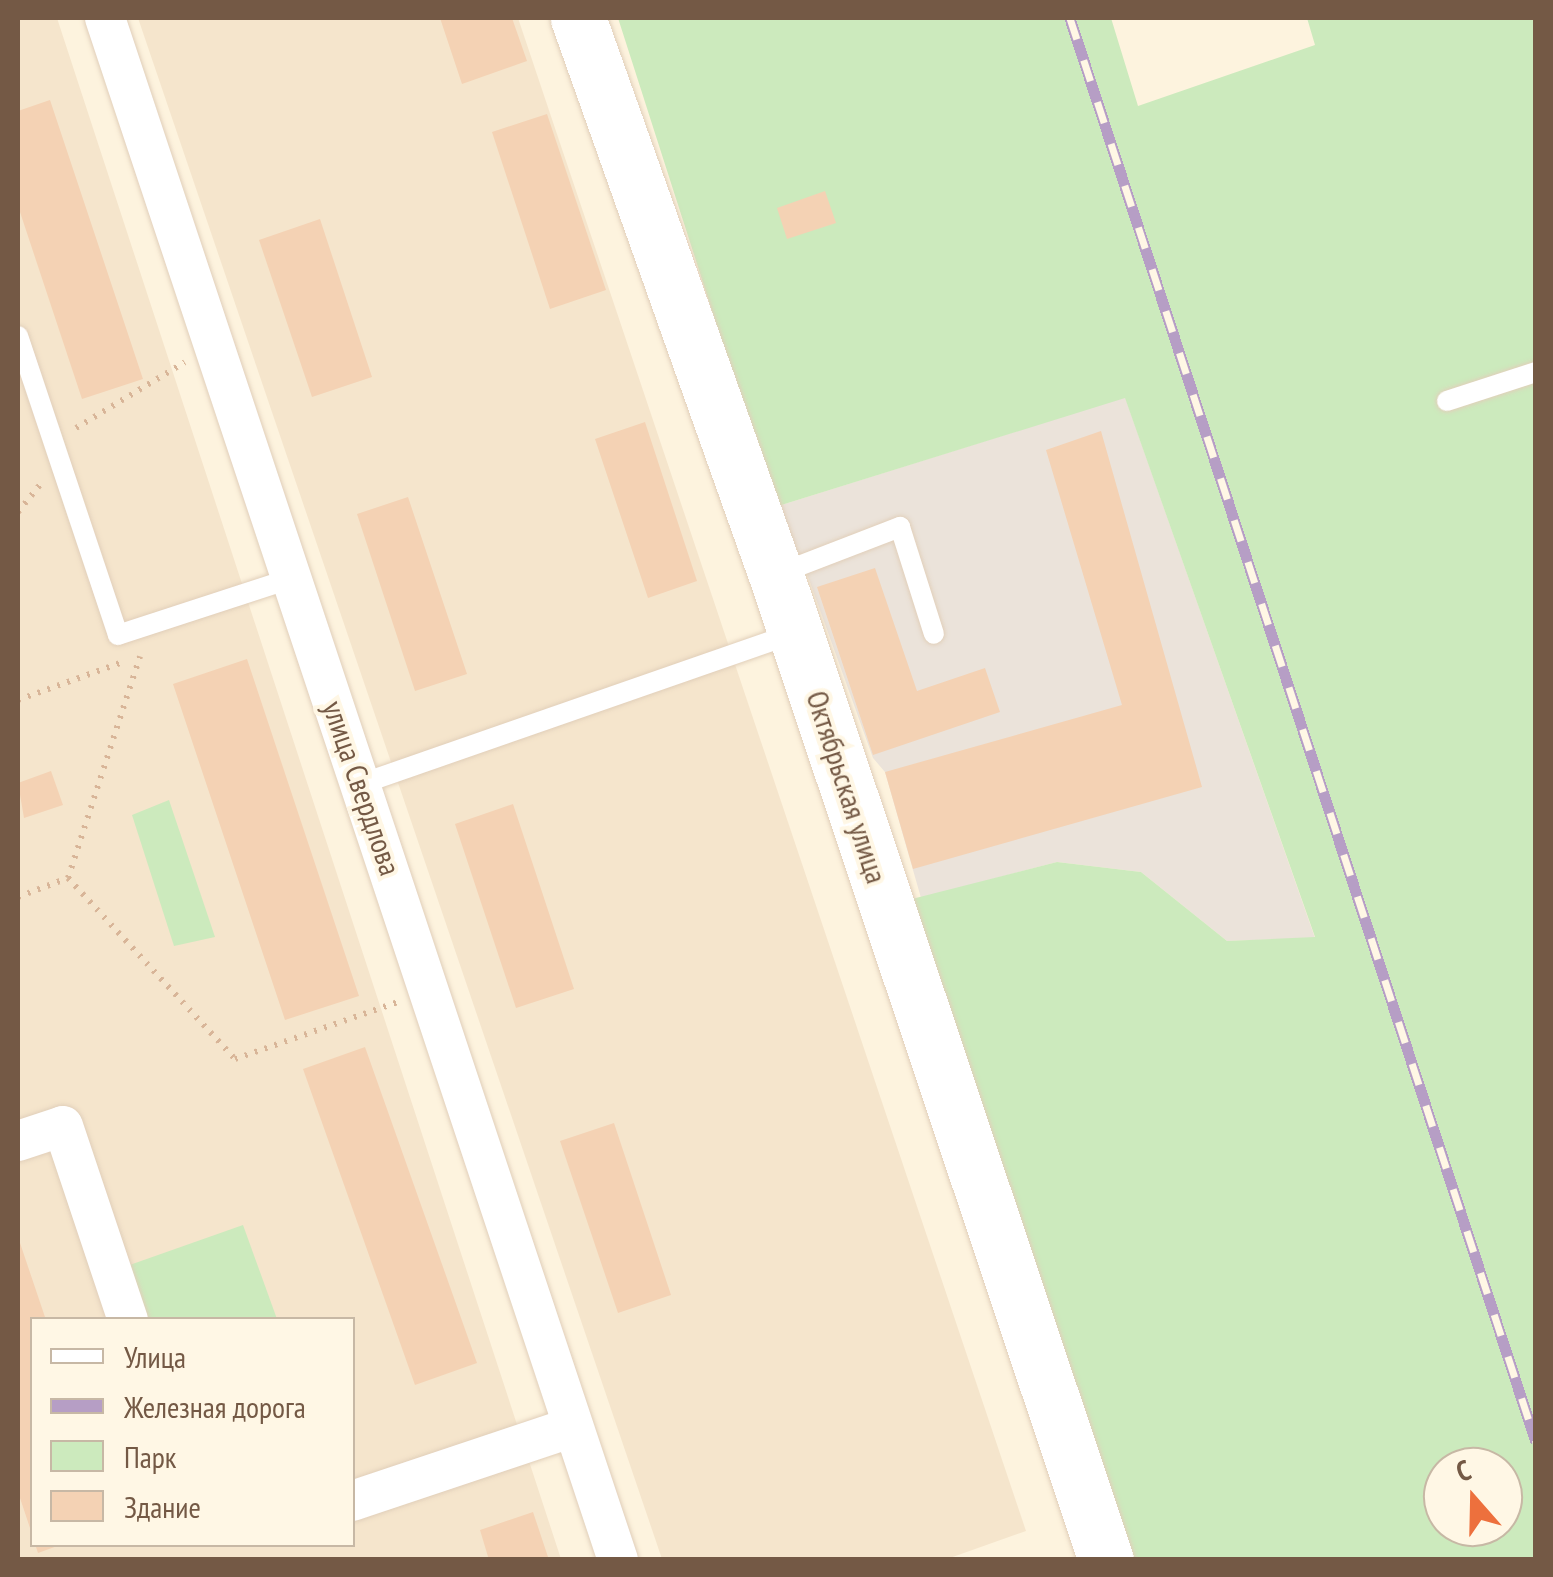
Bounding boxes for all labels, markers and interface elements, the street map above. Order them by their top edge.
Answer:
street label: Октябрьская улица [799,686,895,888]
street label: улица Свердлова [315,696,409,880]
legend [30,1317,355,1547]
text: Улица [124,1337,186,1376]
text: Железная дорога [124,1387,306,1426]
text: Парк [124,1437,176,1476]
north arrow [1423,1447,1523,1547]
text: С [1451,1451,1476,1490]
text: Здание [124,1487,201,1526]

